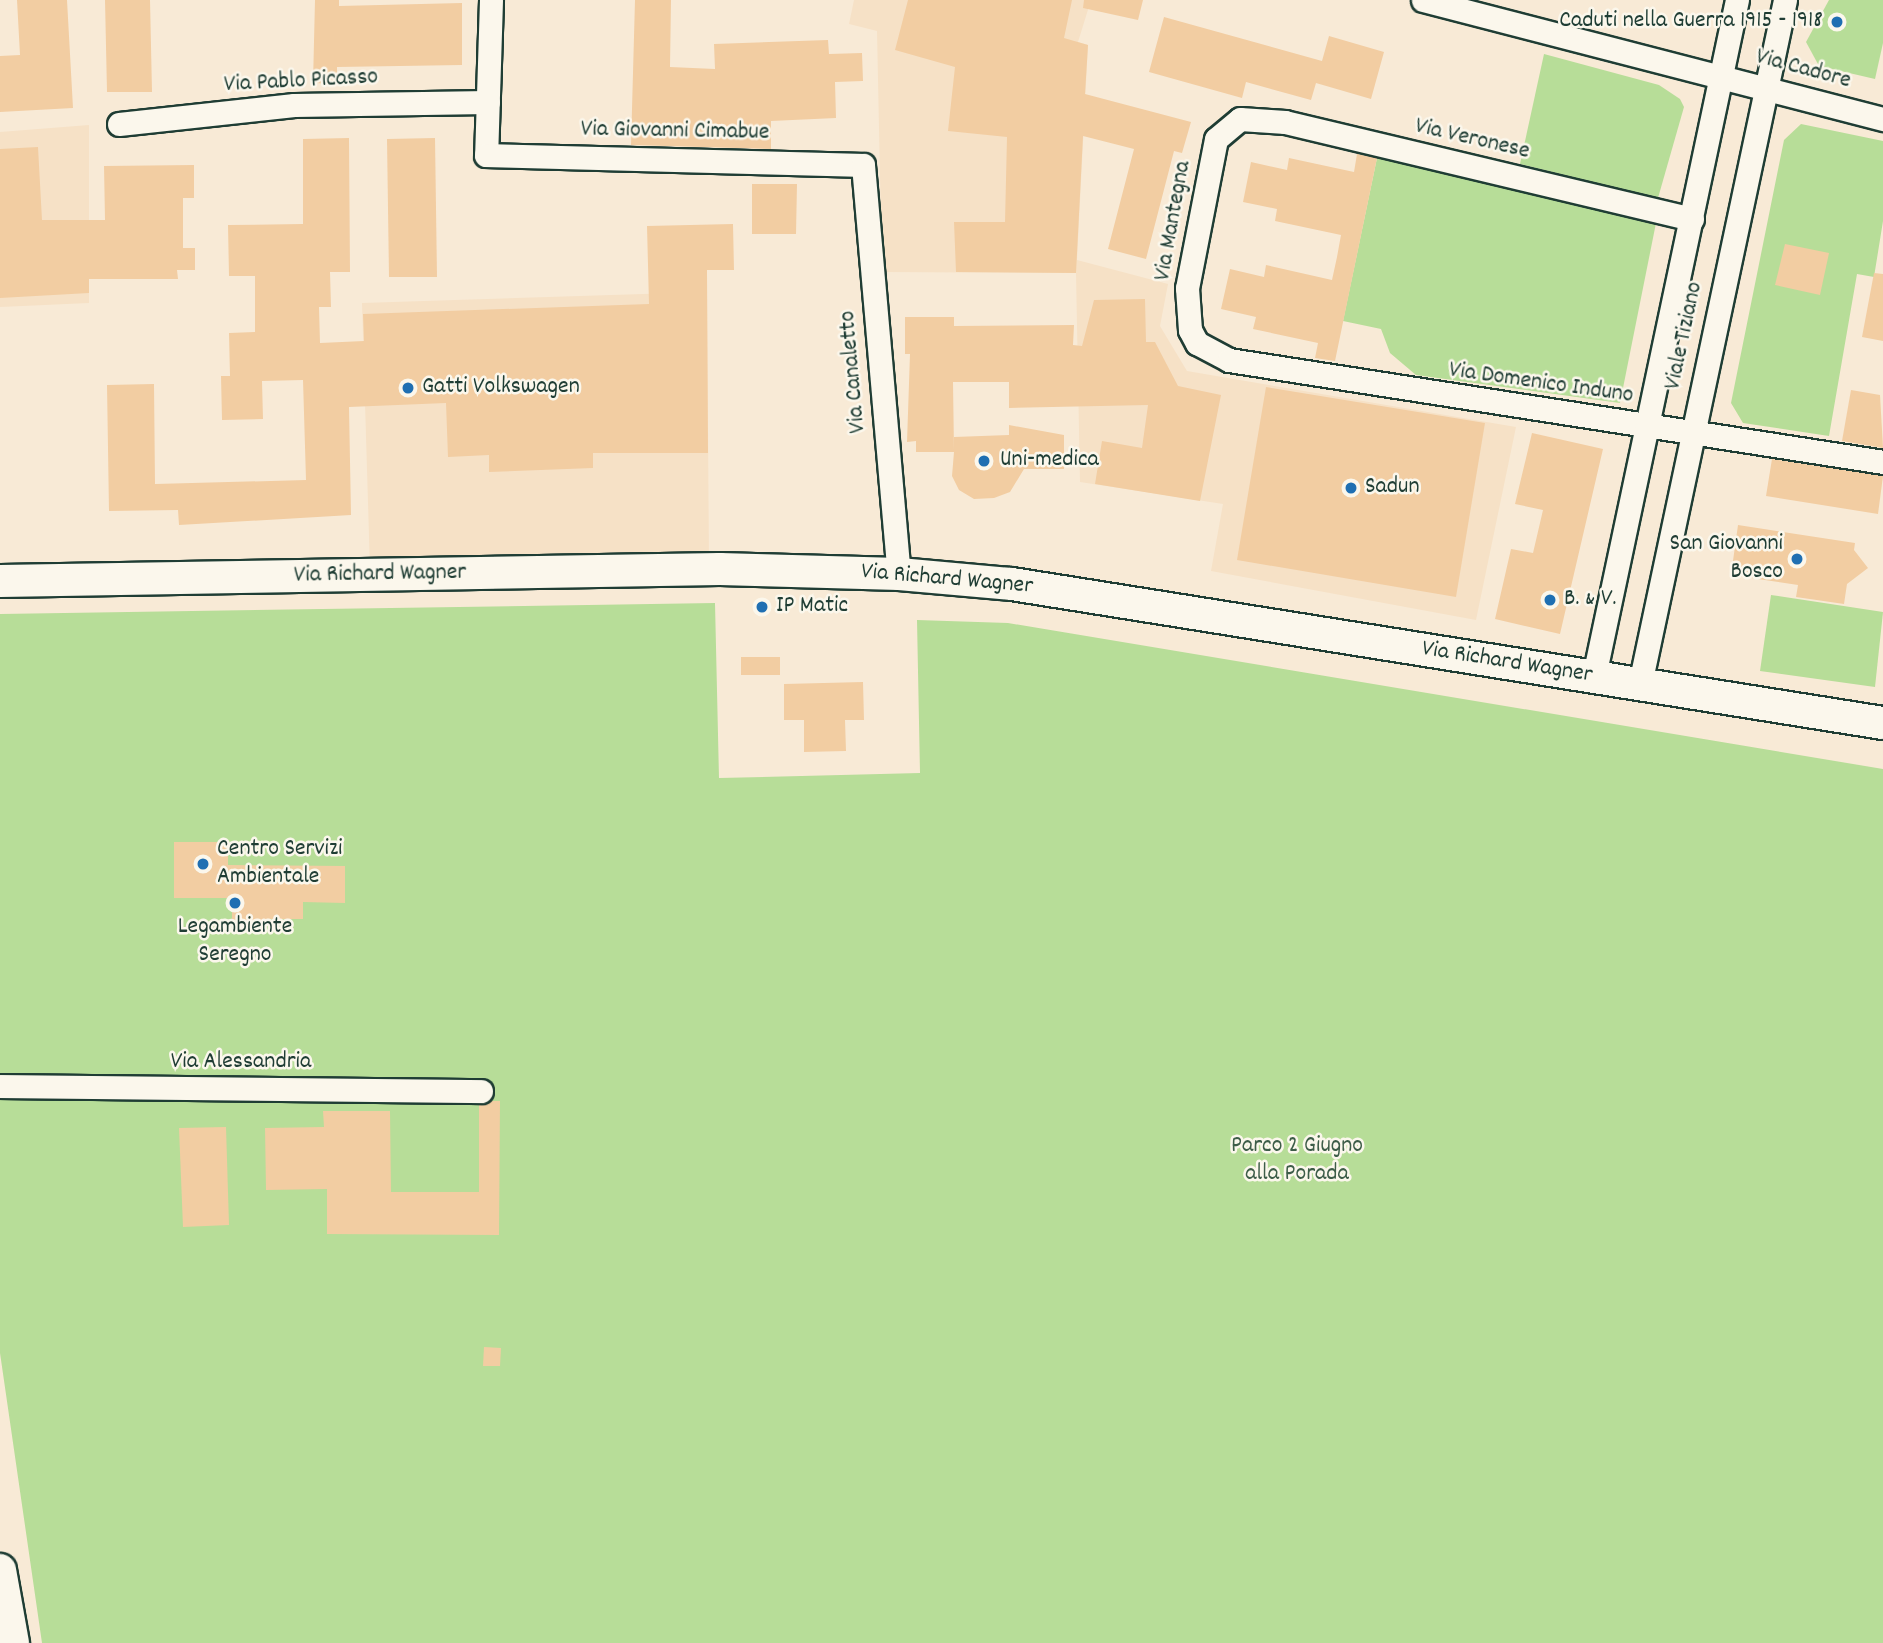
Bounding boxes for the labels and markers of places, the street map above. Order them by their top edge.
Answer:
place label: Caduti nella Guerra 1915 - 1918 [1559,8,1823,36]
marker: Caduti nella Guerra 1915 - 1918 [1829,14,1845,30]
place label: Gatti Volkswagen [422,374,580,402]
marker: Gatti Volkswagen [400,380,416,396]
place label: Uni-medica [1000,447,1099,475]
marker: Uni-medica [974,451,994,471]
place label: Sadun [1365,474,1420,502]
marker: Sadun [1343,480,1359,496]
place label: San Giovanni Bosco [1670,531,1783,587]
marker: San Giovanni Bosco [1789,551,1805,567]
place label: B. & V. [1564,586,1616,614]
marker: B. & V. [1542,592,1558,608]
place label: IP Matic [776,593,848,621]
marker: IP Matic [754,599,770,615]
place label: Centro Servizi Ambientale [217,836,342,892]
marker: Centro Servizi Ambientale [195,856,211,872]
marker: Legambiente Seregno [227,895,243,911]
place label: Legambiente Seregno [178,914,292,970]

